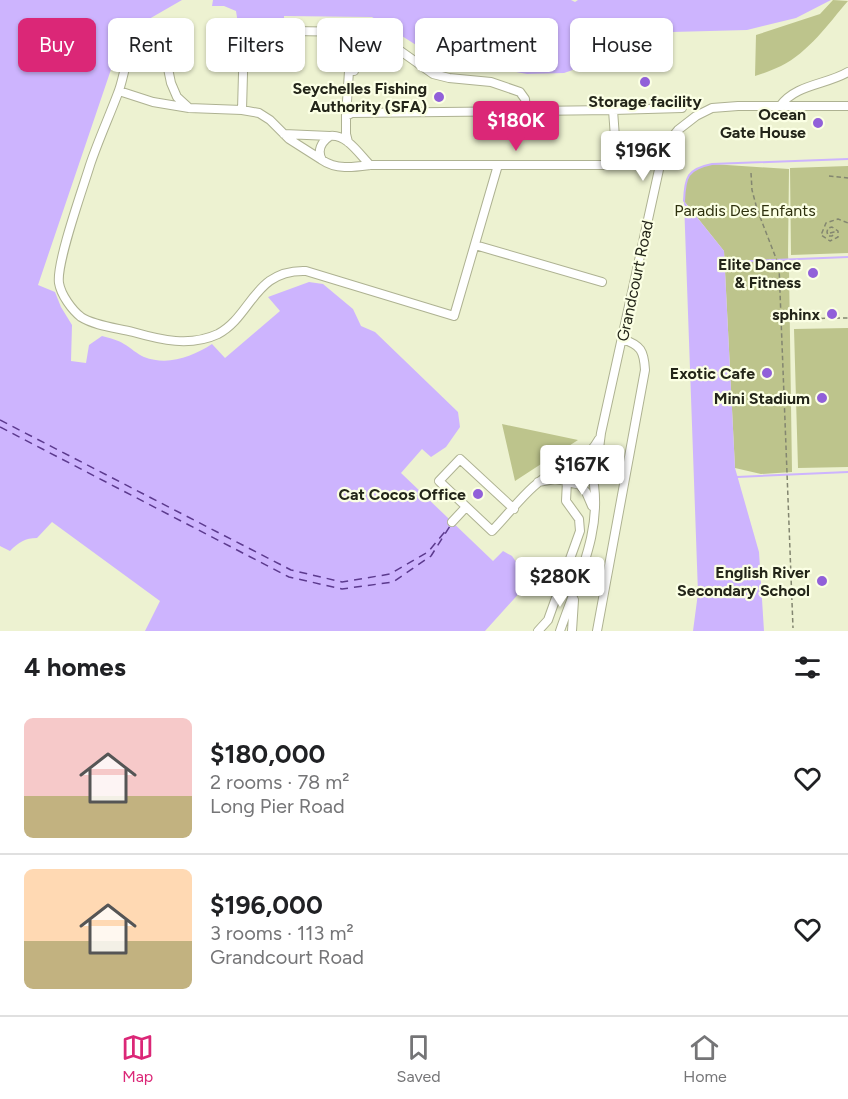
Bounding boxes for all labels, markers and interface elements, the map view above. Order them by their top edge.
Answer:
chip: Buy [18,18,96,72]
chip: Rent [108,18,194,72]
chip: Filters [206,18,305,72]
chip: New [317,18,403,72]
chip: Apartment [415,18,558,72]
chip: House [570,18,673,72]
marker: Storage facility [638,75,652,89]
place label: Seychelles Fishing Authority (SFA) [293,79,427,116]
marker: Seychelles Fishing Authority (SFA) [432,90,446,104]
place label: Storage facility [588,92,703,111]
pin: $180K [474,101,558,152]
place label: Ocean Gate House [720,105,806,142]
text: $180K [487,108,545,132]
marker: Ocean Gate House [811,116,825,130]
pin: $196K [601,131,685,182]
text: $196K [615,138,671,162]
park label: Paradis Des Enfants [674,201,816,220]
street label: Grandcourt Road [613,219,657,343]
place label: Elite Dance & Fitness [718,255,802,292]
marker: Elite Dance & Fitness [806,266,820,280]
place label: sphinx [772,305,820,324]
marker: sphinx [825,307,839,321]
place label: Exotic Cafe [670,364,755,383]
marker: Exotic Cafe [760,366,774,380]
place label: Mini Stadium [714,389,810,408]
marker: Mini Stadium [815,391,829,405]
pin: $167K [540,445,624,496]
text: $167K [554,452,610,476]
place label: Cat Cocos Office [338,485,466,504]
marker: Cat Cocos Office [471,487,485,501]
pin: $280K [518,557,602,608]
place label: English River Secondary School [677,563,810,600]
text: $280K [529,564,591,588]
marker: English River Secondary School [815,574,829,588]
text: 4 homes [24,651,126,683]
icon: filters [791,651,824,684]
text: $180,000 [210,738,325,770]
icon: home [72,742,144,814]
icon: heart [791,762,824,795]
text: 2 rooms · 78 m² [210,770,350,794]
text: Long Pier Road [210,794,345,818]
text: $196,000 [210,889,323,921]
icon: home [72,893,144,965]
icon: heart [791,913,824,946]
text: 3 rooms · 113 m² [210,921,354,945]
text: Grandcourt Road [210,945,364,969]
tab: Map [121,1031,154,1086]
tab: Saved [397,1031,441,1086]
tab: Home [683,1031,727,1086]

